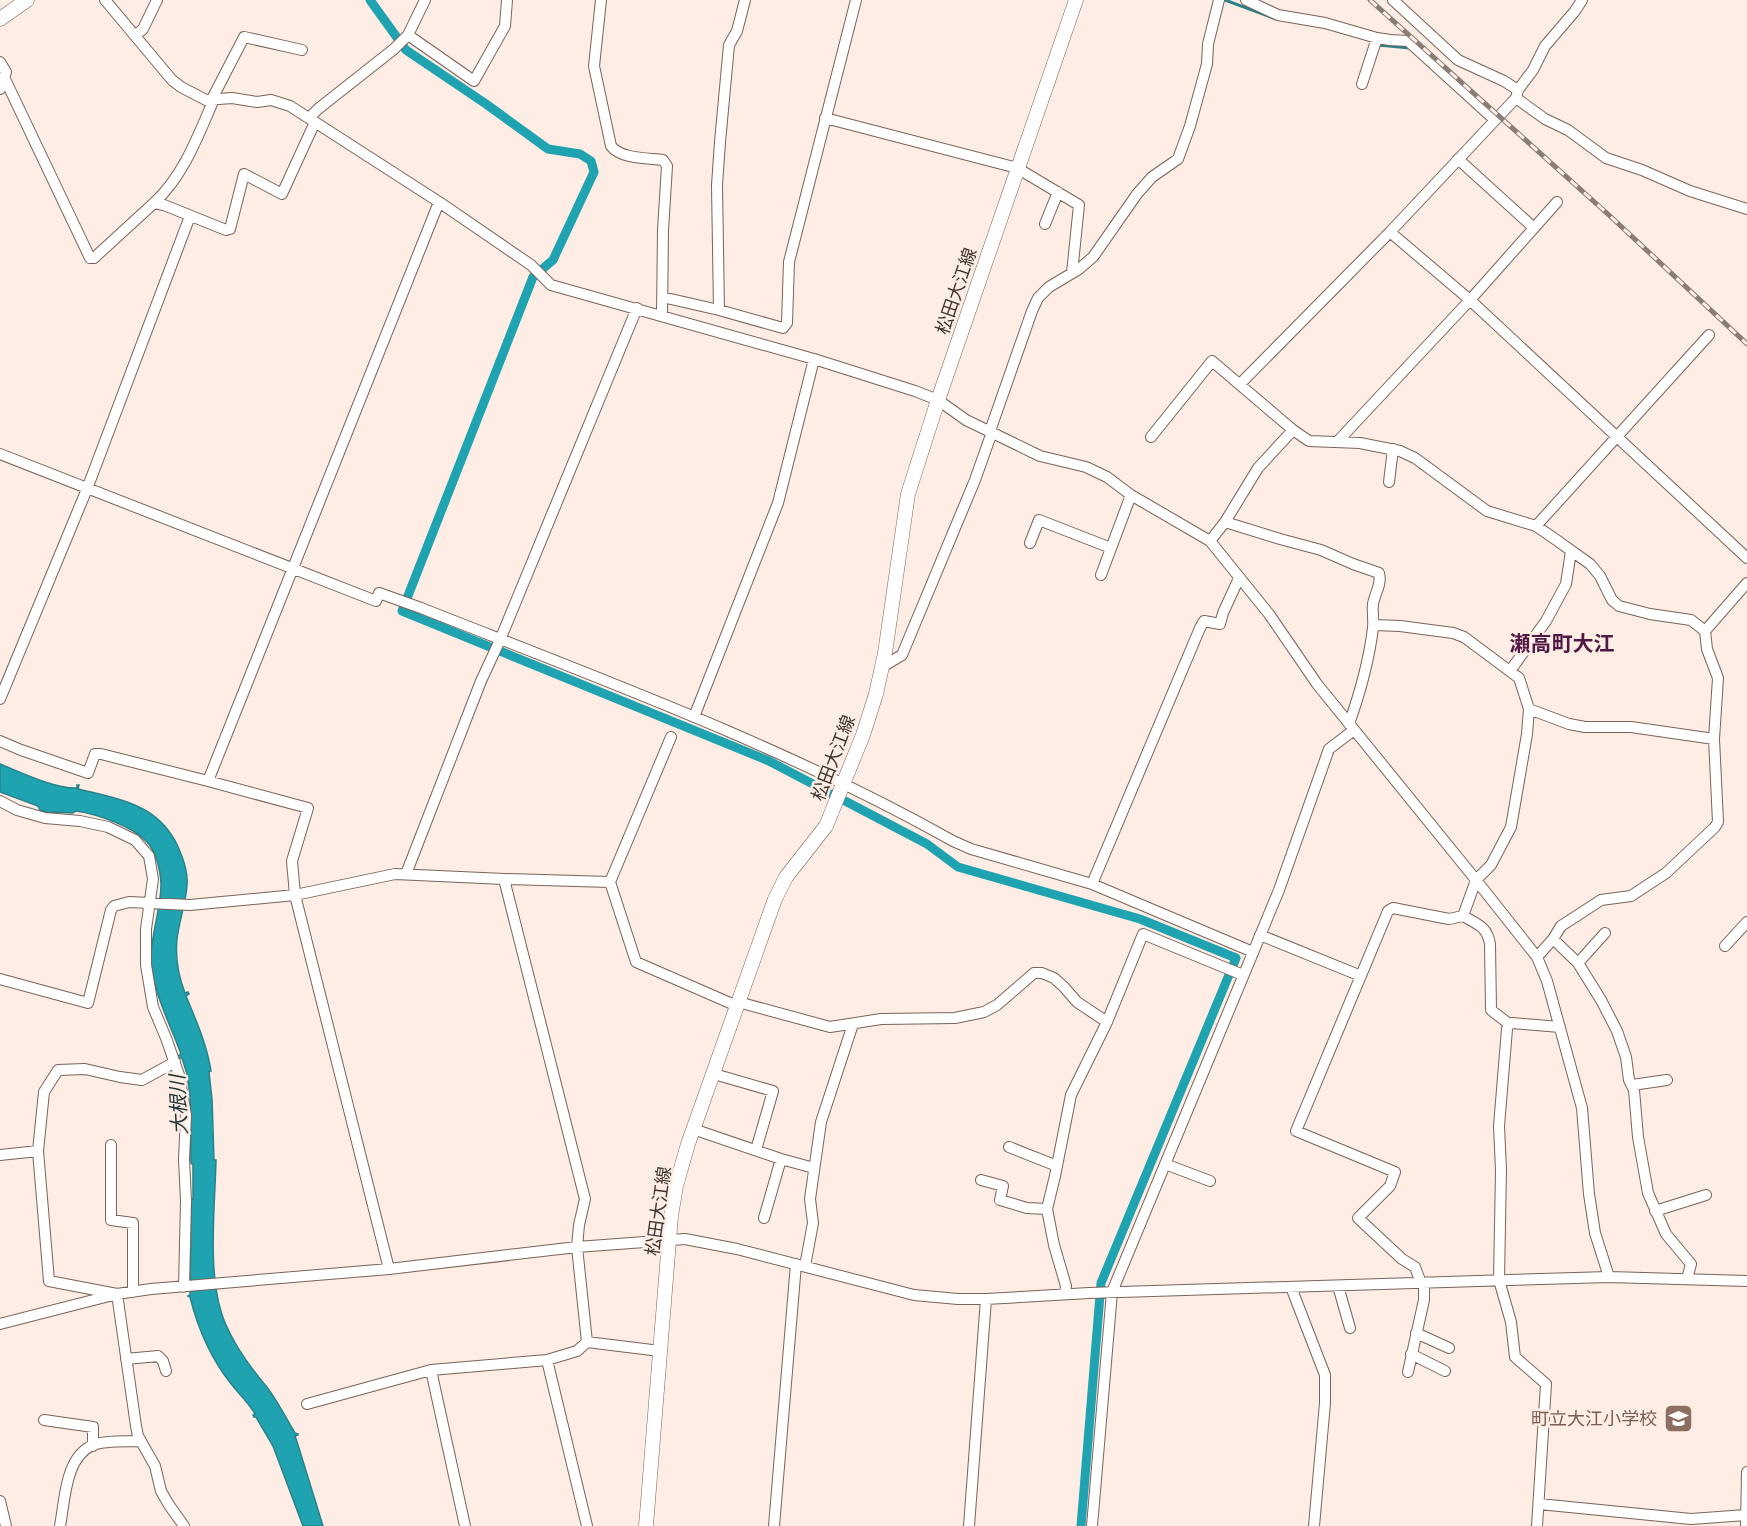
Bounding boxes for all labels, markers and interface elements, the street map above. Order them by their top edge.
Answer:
street label: 松田大江線 [930,245,982,337]
district label: 瀬高町大江 [1510,629,1615,657]
street label: 松田大江線 [806,712,860,804]
water label: 大根川 [163,1072,193,1136]
street label: 松田大江線 [640,1165,676,1257]
school or university icon: 町立大江小学校 [1662,1402,1694,1434]
place label: 町立大江小学校 [1531,1407,1657,1430]

